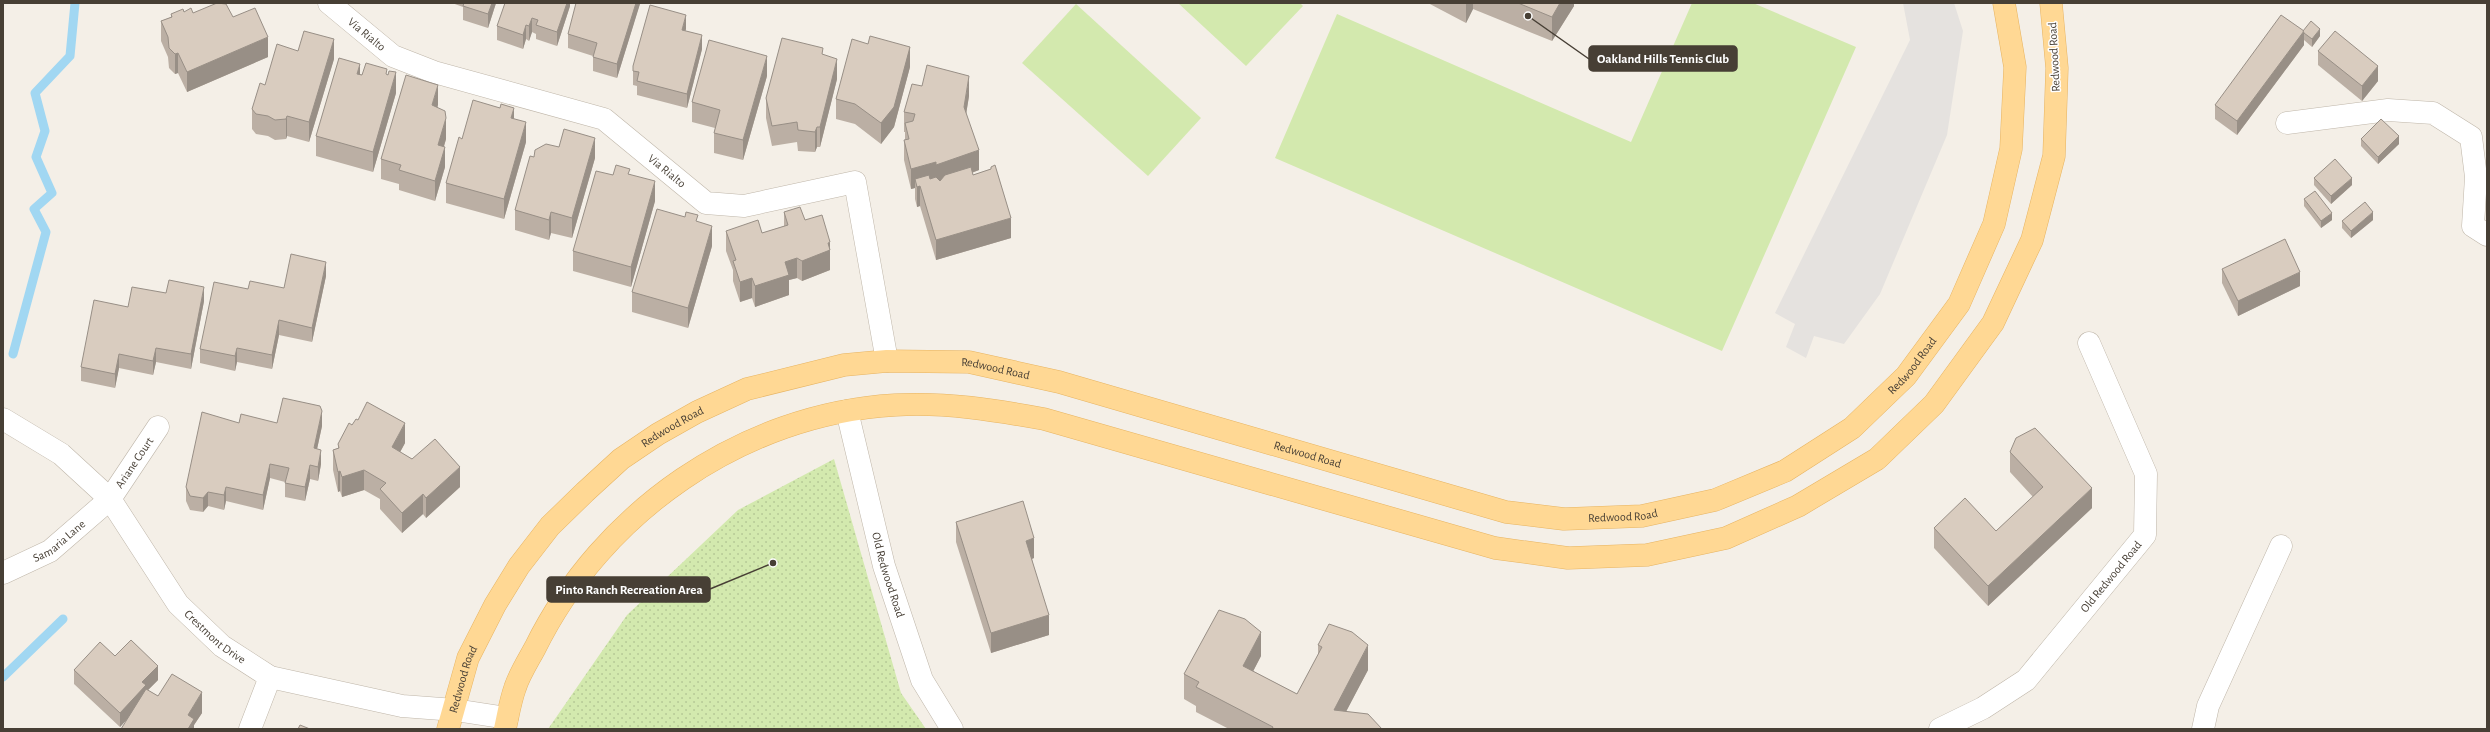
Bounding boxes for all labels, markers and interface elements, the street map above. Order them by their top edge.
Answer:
street label: Via Rialto [346,15,388,53]
street label: Redwood Road [2046,22,2062,92]
callout: Oakland Hills Tennis Club [1589,46,1737,71]
text: Oakland Hills Tennis Club [1597,53,1729,66]
street label: Via Rialto [646,152,688,190]
street label: Redwood Road [1885,335,1939,396]
street label: Redwood Road [961,356,1031,381]
street label: Redwood Road [639,404,705,450]
street label: Ariane Court [113,435,156,490]
street label: Redwood Road [1272,439,1343,470]
street label: Redwood Road [1588,507,1659,524]
street label: Samaria Lane [31,517,87,564]
street label: Old Redwood Road [870,531,907,619]
street label: Old Redwood Road [2078,538,2144,615]
callout: Pinto Ranch Recreation Area [547,577,710,602]
text: Pinto Ranch Recreation Area [555,584,703,597]
street label: Crestmont Drive [182,608,248,666]
street label: Redwood Road [447,644,479,714]

